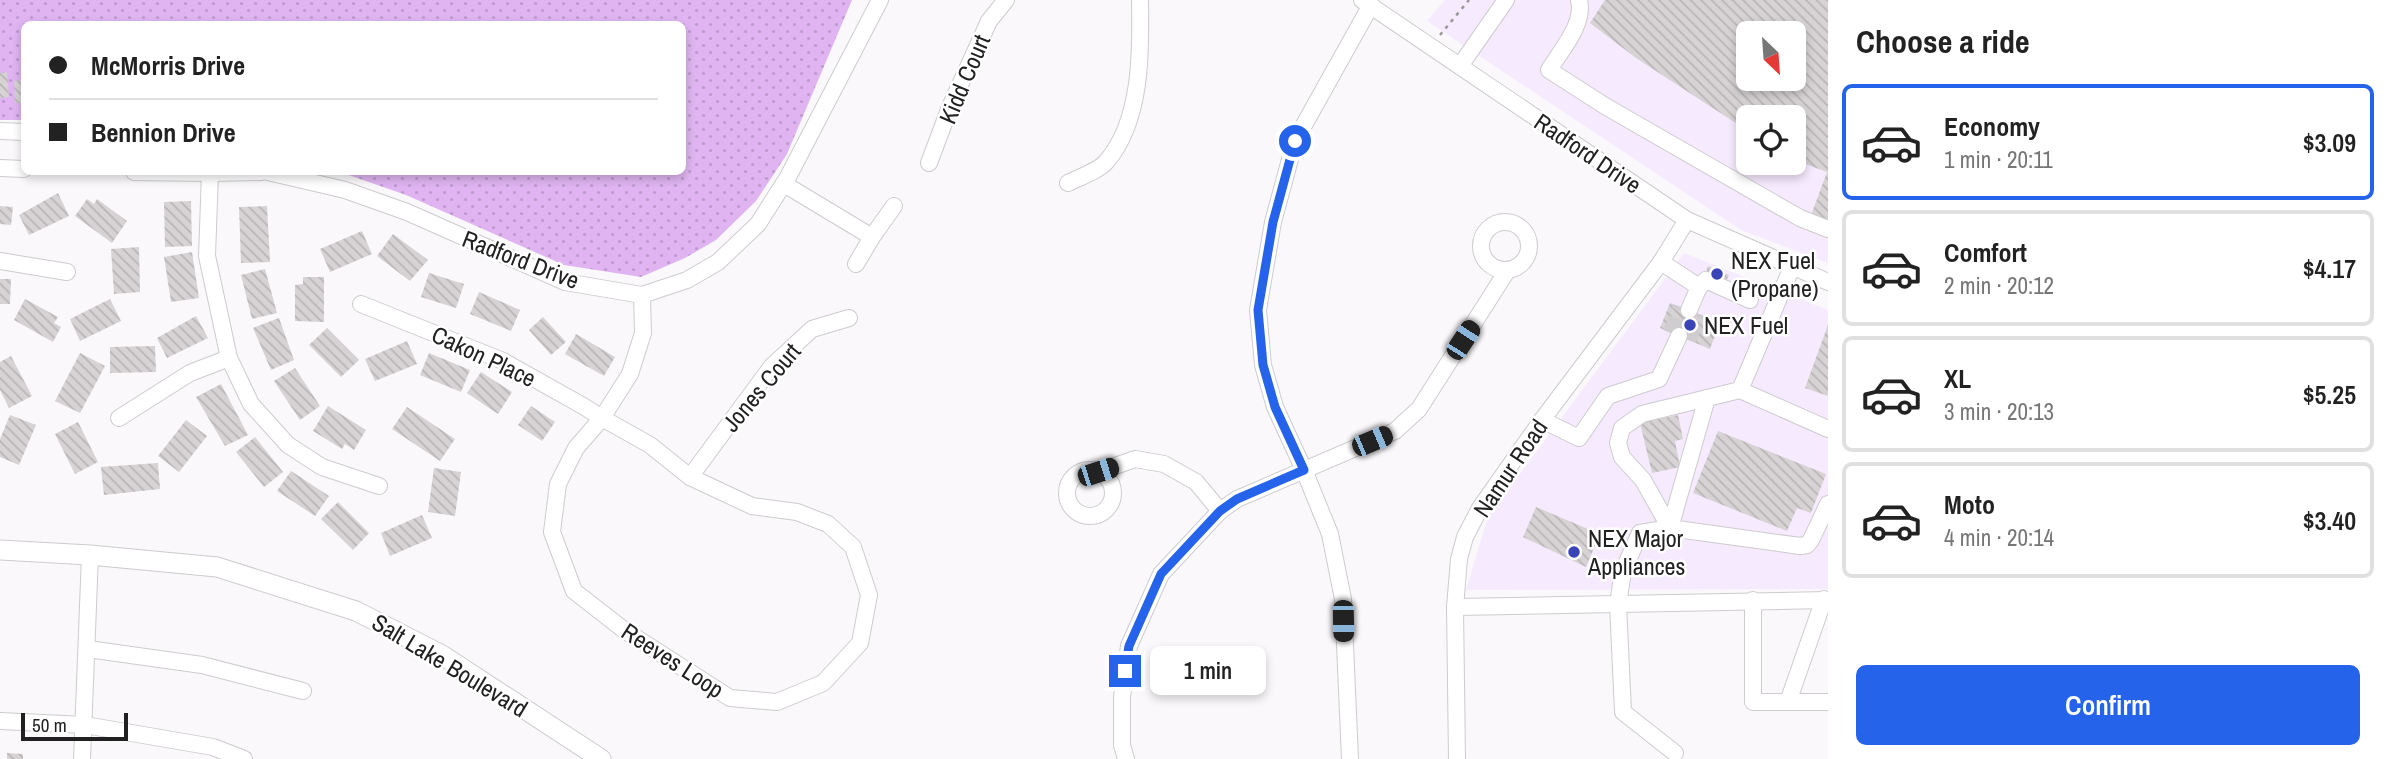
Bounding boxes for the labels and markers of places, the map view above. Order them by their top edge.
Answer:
place label: NEX Fuel (Propane) [1731,244,1819,304]
marker: NEX Fuel (Propane) [1709,266,1725,282]
place label: NEX Fuel [1704,309,1788,341]
marker: NEX Fuel [1682,317,1698,333]
place label: NEX Major Appliances [1587,522,1685,582]
marker: NEX Major Appliances [1566,544,1582,560]

